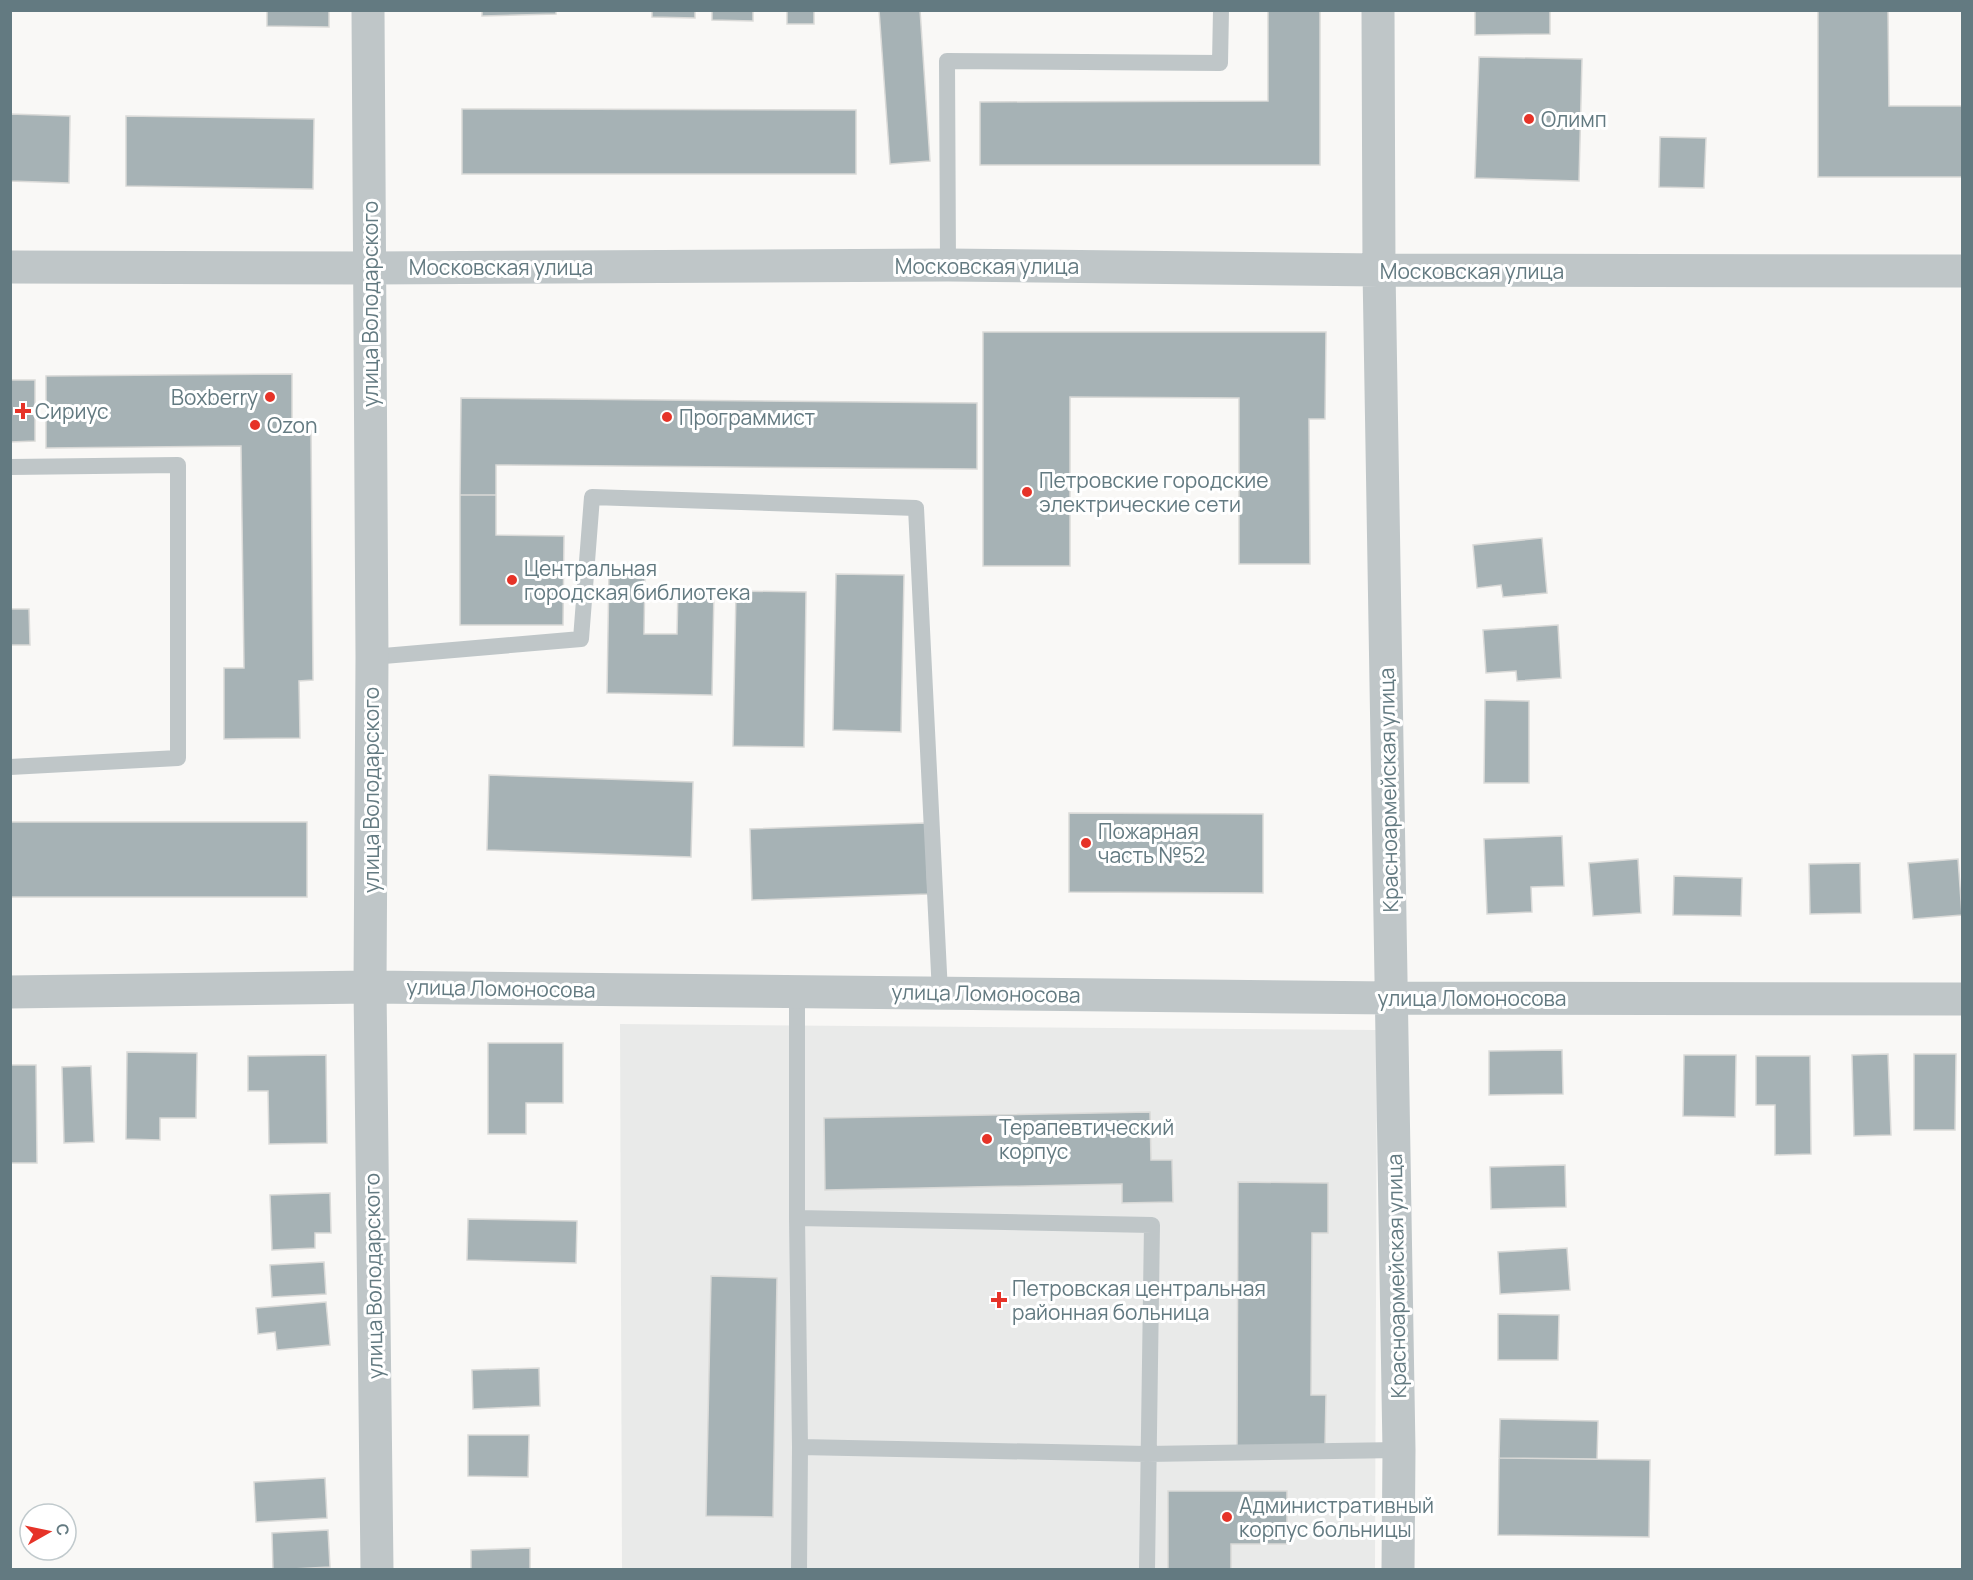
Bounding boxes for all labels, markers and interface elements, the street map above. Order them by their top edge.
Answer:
place label: Олимп [1541,105,1607,133]
marker: Олимп [1522,112,1536,126]
street label: улица Володарского [356,201,384,407]
street label: Московская улица [895,252,1079,280]
street label: Московская улица [409,253,593,281]
street label: Московская улица [1380,257,1564,285]
place label: Boxberry [171,383,258,411]
marker: Boxberry [263,390,277,404]
place label: Сириус [35,397,109,425]
place label: Программист [679,403,816,431]
marker: Сириус [16,404,30,418]
marker: Программист [660,410,674,424]
place label: Ozon [267,411,317,439]
marker: Ozon [248,418,262,432]
place label: Петровские городские электрические сети [1039,466,1269,518]
marker: Петровские городские электрические сети [1020,485,1034,499]
place label: Центральная городская библиотека [524,554,751,606]
marker: Центральная городская библиотека [505,573,519,587]
street label: Красноармейская улица [1372,667,1404,913]
street label: улица Володарского [357,687,385,893]
place label: Пожарная часть №52 [1098,817,1205,869]
marker: Пожарная часть №52 [1079,836,1093,850]
street label: улица Ломоносова [406,972,596,1004]
street label: улица Ломоносова [891,977,1081,1009]
street label: улица Ломоносова [1377,984,1567,1012]
place label: Терапевтический корпус [999,1113,1174,1165]
marker: Терапевтический корпус [980,1132,994,1146]
street label: Красноармейская улица [1380,1153,1412,1399]
street label: улица Володарского [357,1173,389,1379]
place label: Петровская центральная районная больница [1012,1274,1266,1326]
marker: Петровская центральная районная больница [990,1291,1008,1309]
place label: Административный корпус больницы [1239,1491,1434,1543]
north arrow [18,1502,78,1562]
marker: Административный корпус больницы [1220,1510,1234,1524]
text: С [51,1522,75,1537]

